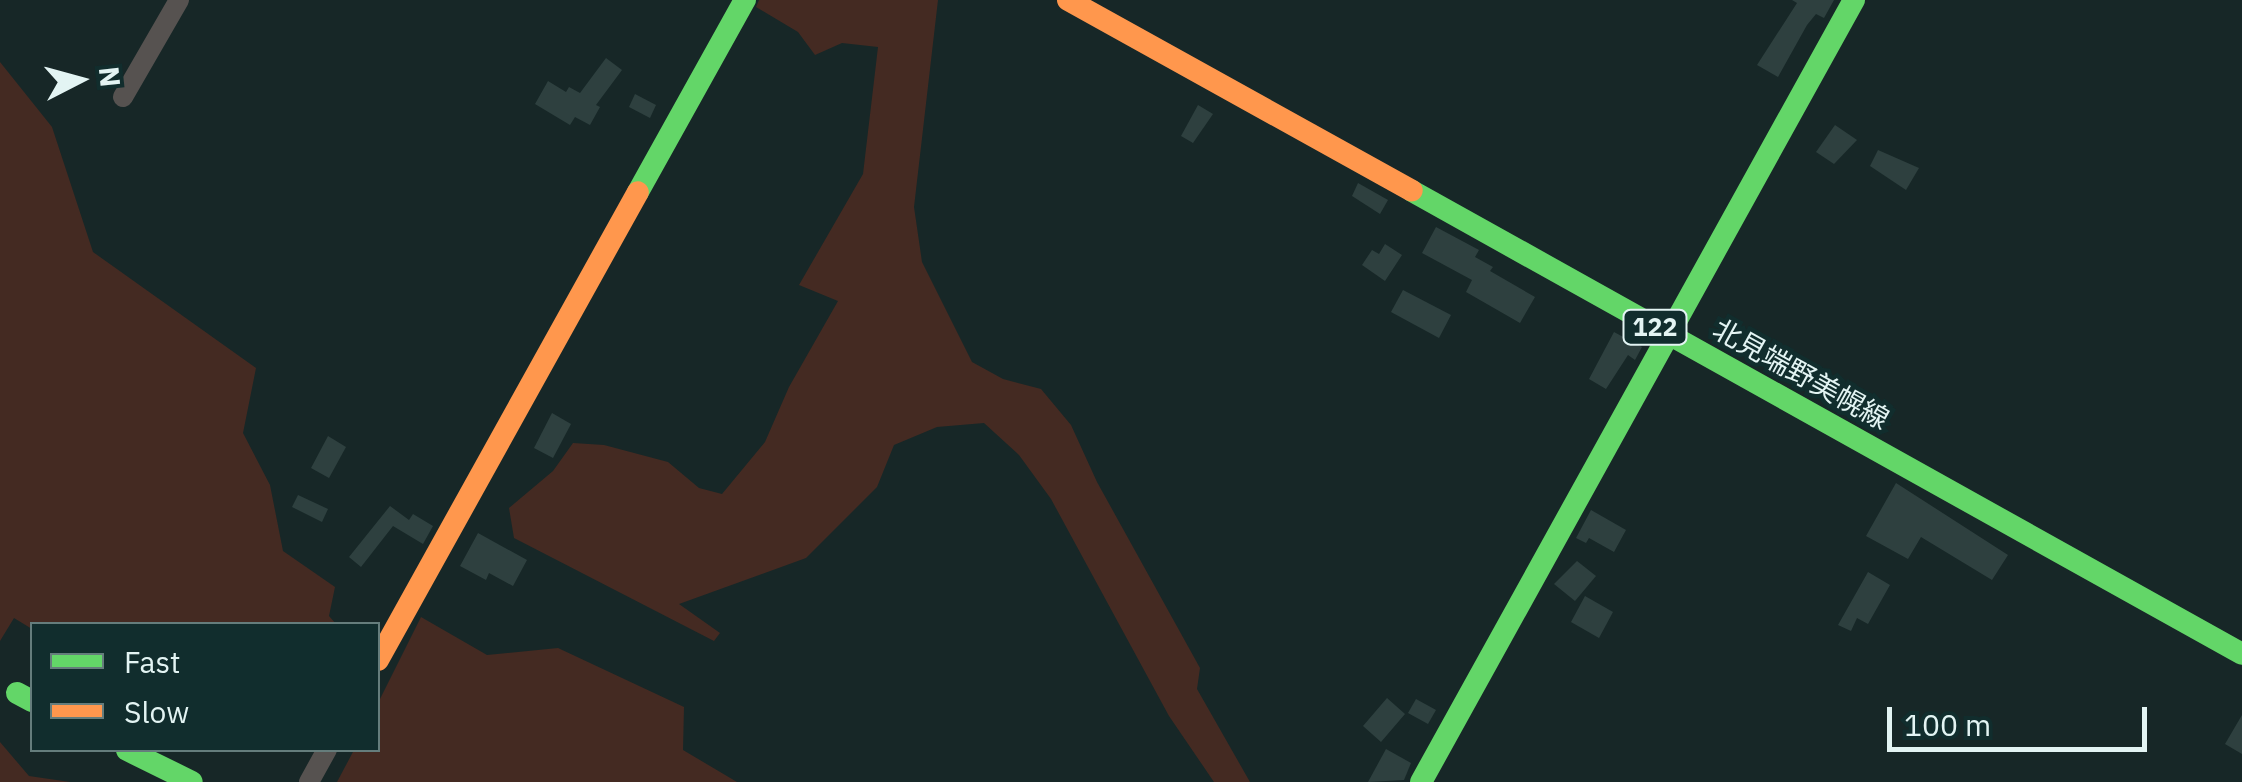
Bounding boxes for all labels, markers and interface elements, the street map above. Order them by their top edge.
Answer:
north arrow [30,30,130,130]
text: N [91,65,130,89]
road number: 122 [1622,307,1688,347]
street label: 北見端野美幌線 [1707,312,1895,436]
legend [30,622,380,752]
text: Fast [124,642,181,681]
scale bar [1892,687,2152,749]
text: Slow [124,692,189,731]
text: 100 m [1904,705,1991,744]

